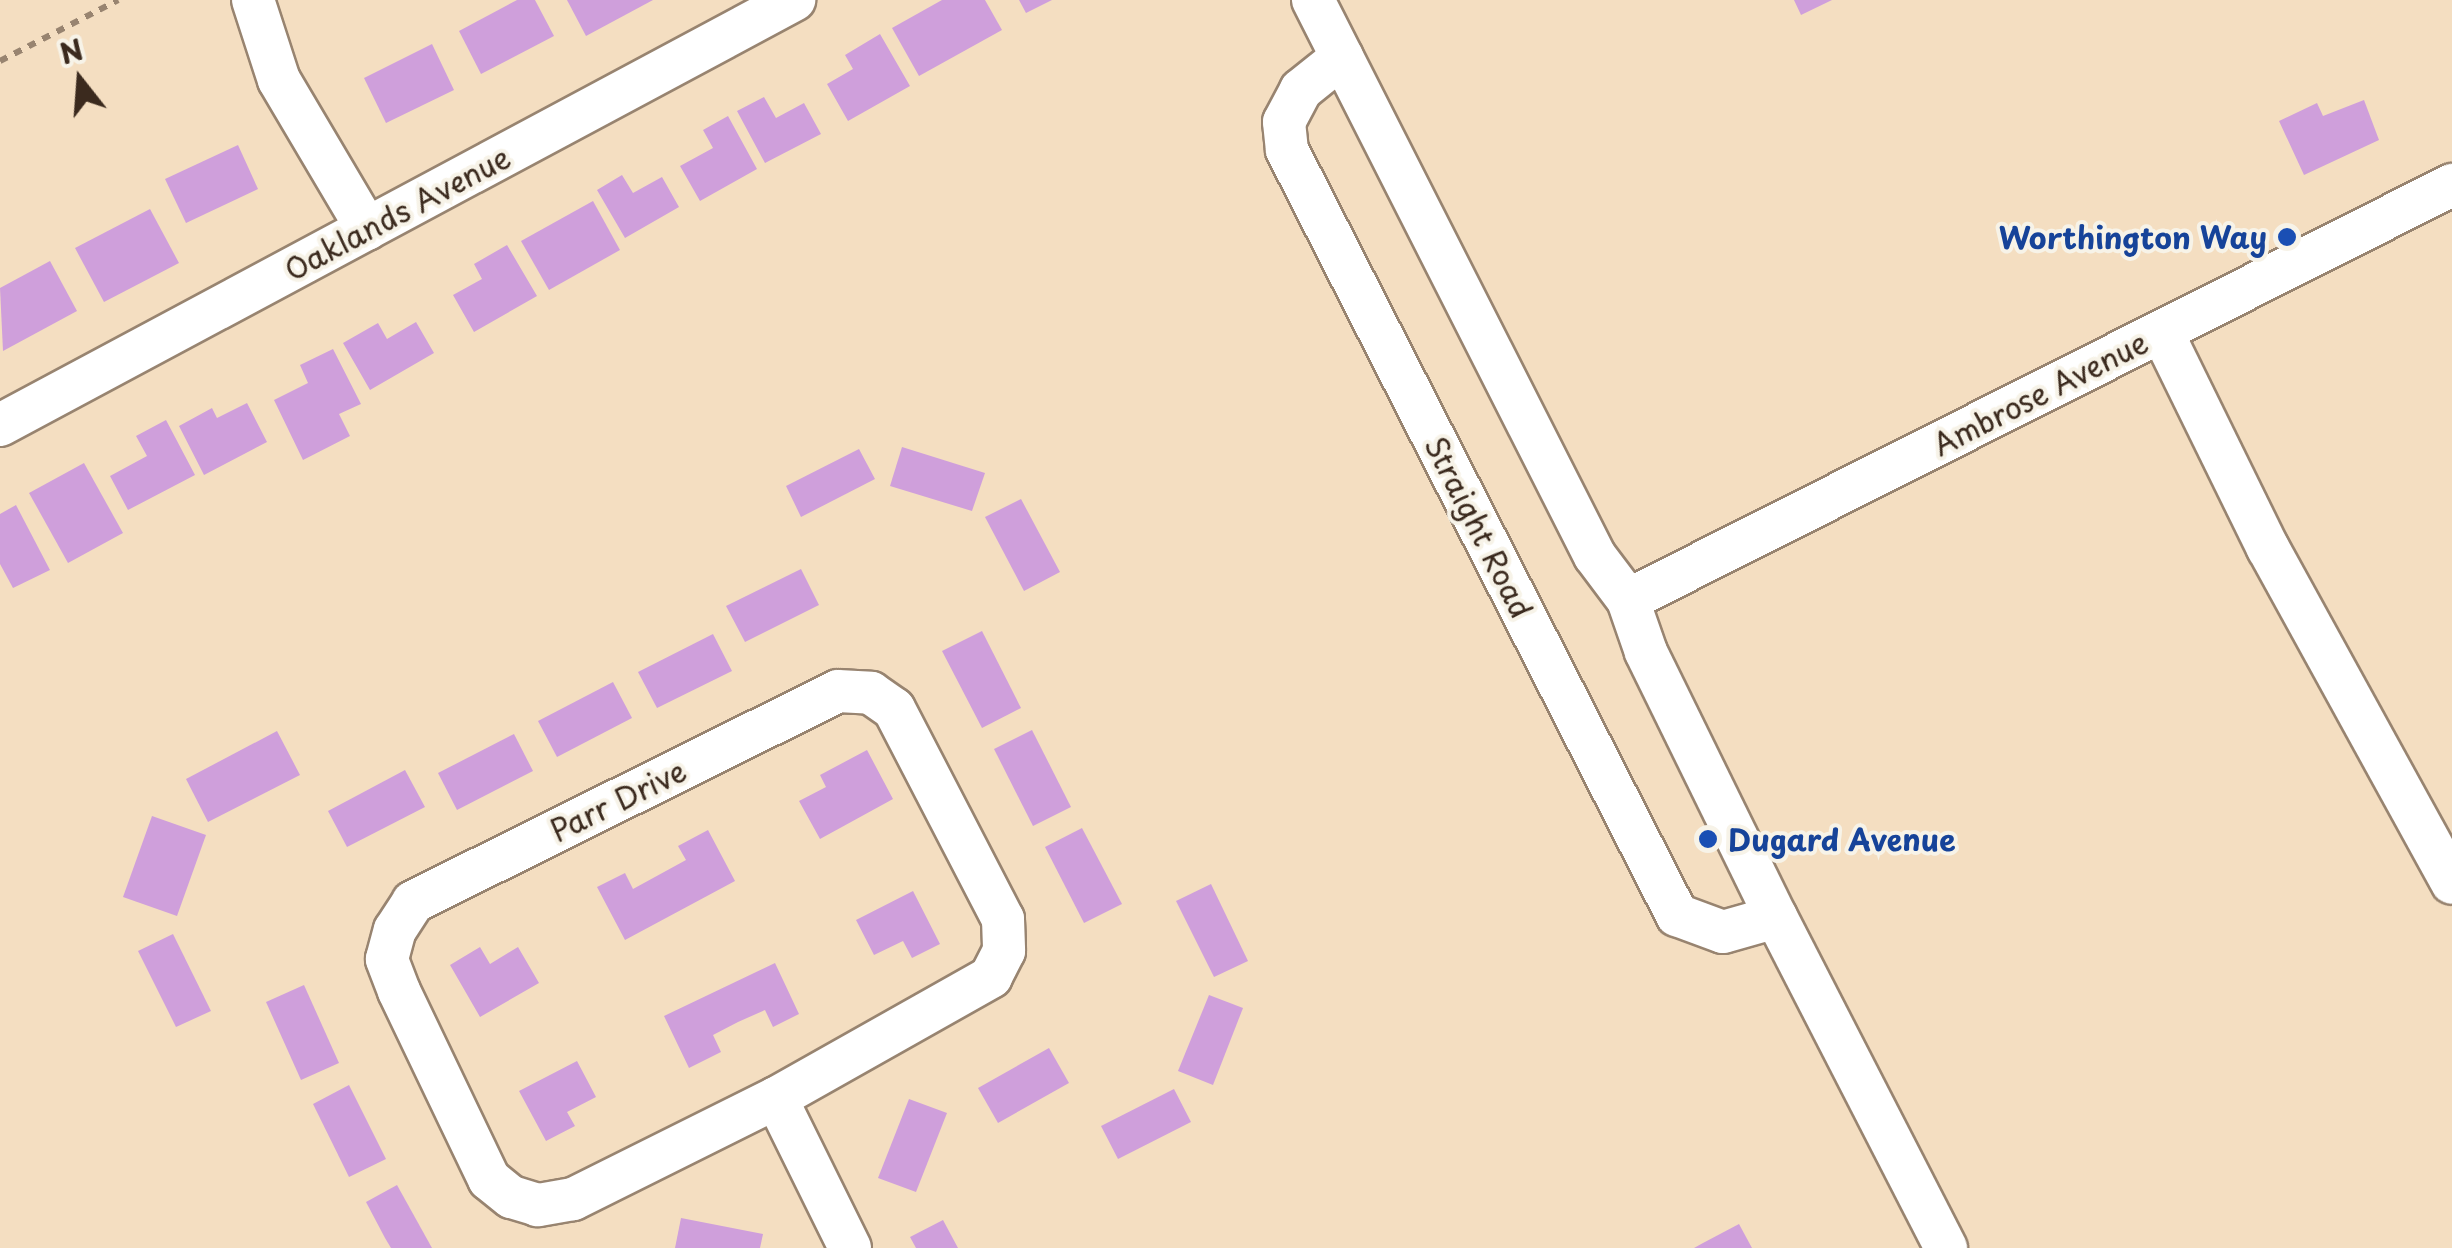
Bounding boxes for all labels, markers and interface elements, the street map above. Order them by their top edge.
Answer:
text: N [54,27,88,75]
north arrow [30,30,130,130]
street label: Oaklands Avenue [279,139,515,287]
place label: Worthington Way [1998,219,2267,255]
marker: Worthington Way [2276,226,2298,248]
street label: Ambrose Avenue [1926,323,2154,463]
street label: Straight Road [1417,429,1541,625]
street label: Parr Drive [543,751,693,849]
place label: Dugard Avenue [1728,821,1959,857]
marker: Dugard Avenue [1697,828,1719,850]

